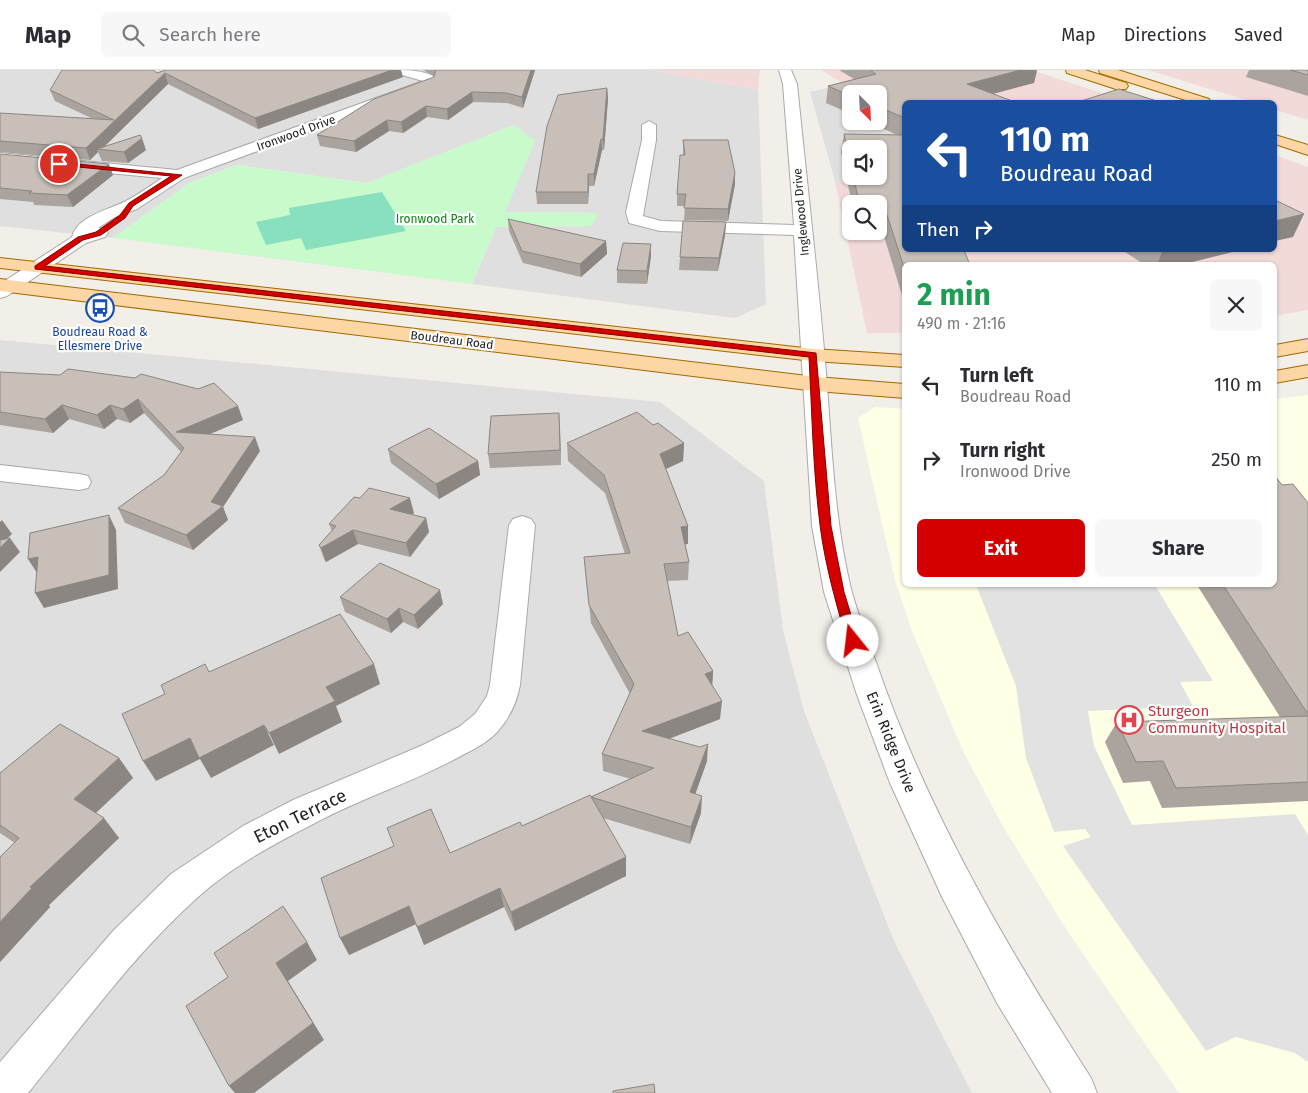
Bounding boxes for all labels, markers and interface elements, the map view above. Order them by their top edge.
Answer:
search box [101,12,451,57]
text: Map [25,21,71,49]
icon: search [119,21,147,49]
text: Search here [159,23,261,46]
text: Map [1061,24,1096,46]
text: Directions [1124,24,1206,46]
text: Saved [1234,24,1283,46]
north arrow [842,85,888,130]
map controls [842,85,887,240]
street label: Ironwood Drive [255,112,337,154]
text: 110 m [1000,118,1090,160]
icon: left [917,120,982,185]
button: sound [842,140,887,185]
pin [38,143,80,185]
icon: arrive [45,150,73,178]
text: Boudreau Road [1000,160,1153,187]
street label: Inglewood Drive [790,168,812,256]
button: search [842,195,887,240]
park label: Ironwood Park [396,212,475,226]
icon: right [969,215,997,243]
text: Then [917,218,959,241]
text: 2 min [917,277,991,313]
button: close [1210,279,1262,331]
bus stop icon: Boudreau Road & Ellesmere Drive [85,293,115,323]
text: 490 m · 21:16 [917,314,1006,333]
place label: Boudreau Road & Ellesmere Drive [52,325,148,353]
street label: Boudreau Road [410,328,494,352]
text: Turn left [960,364,1034,387]
icon: left [917,371,945,399]
text: 110 m [1214,373,1262,396]
text: Boudreau Road [960,387,1071,406]
text: Turn right [960,439,1045,462]
icon: right [917,446,945,474]
text: 250 m [1211,448,1262,471]
text: Ironwood Drive [960,462,1071,481]
button: Exit [917,519,1085,577]
button: Share [1095,519,1262,577]
position arrow [826,614,878,666]
street label: Erin Ridge Drive [862,689,920,795]
place label: Sturgeon Community Hospital [1148,702,1286,737]
hospital icon: Sturgeon Community Hospital [1114,705,1144,735]
street label: Eton Terrace [250,784,350,848]

